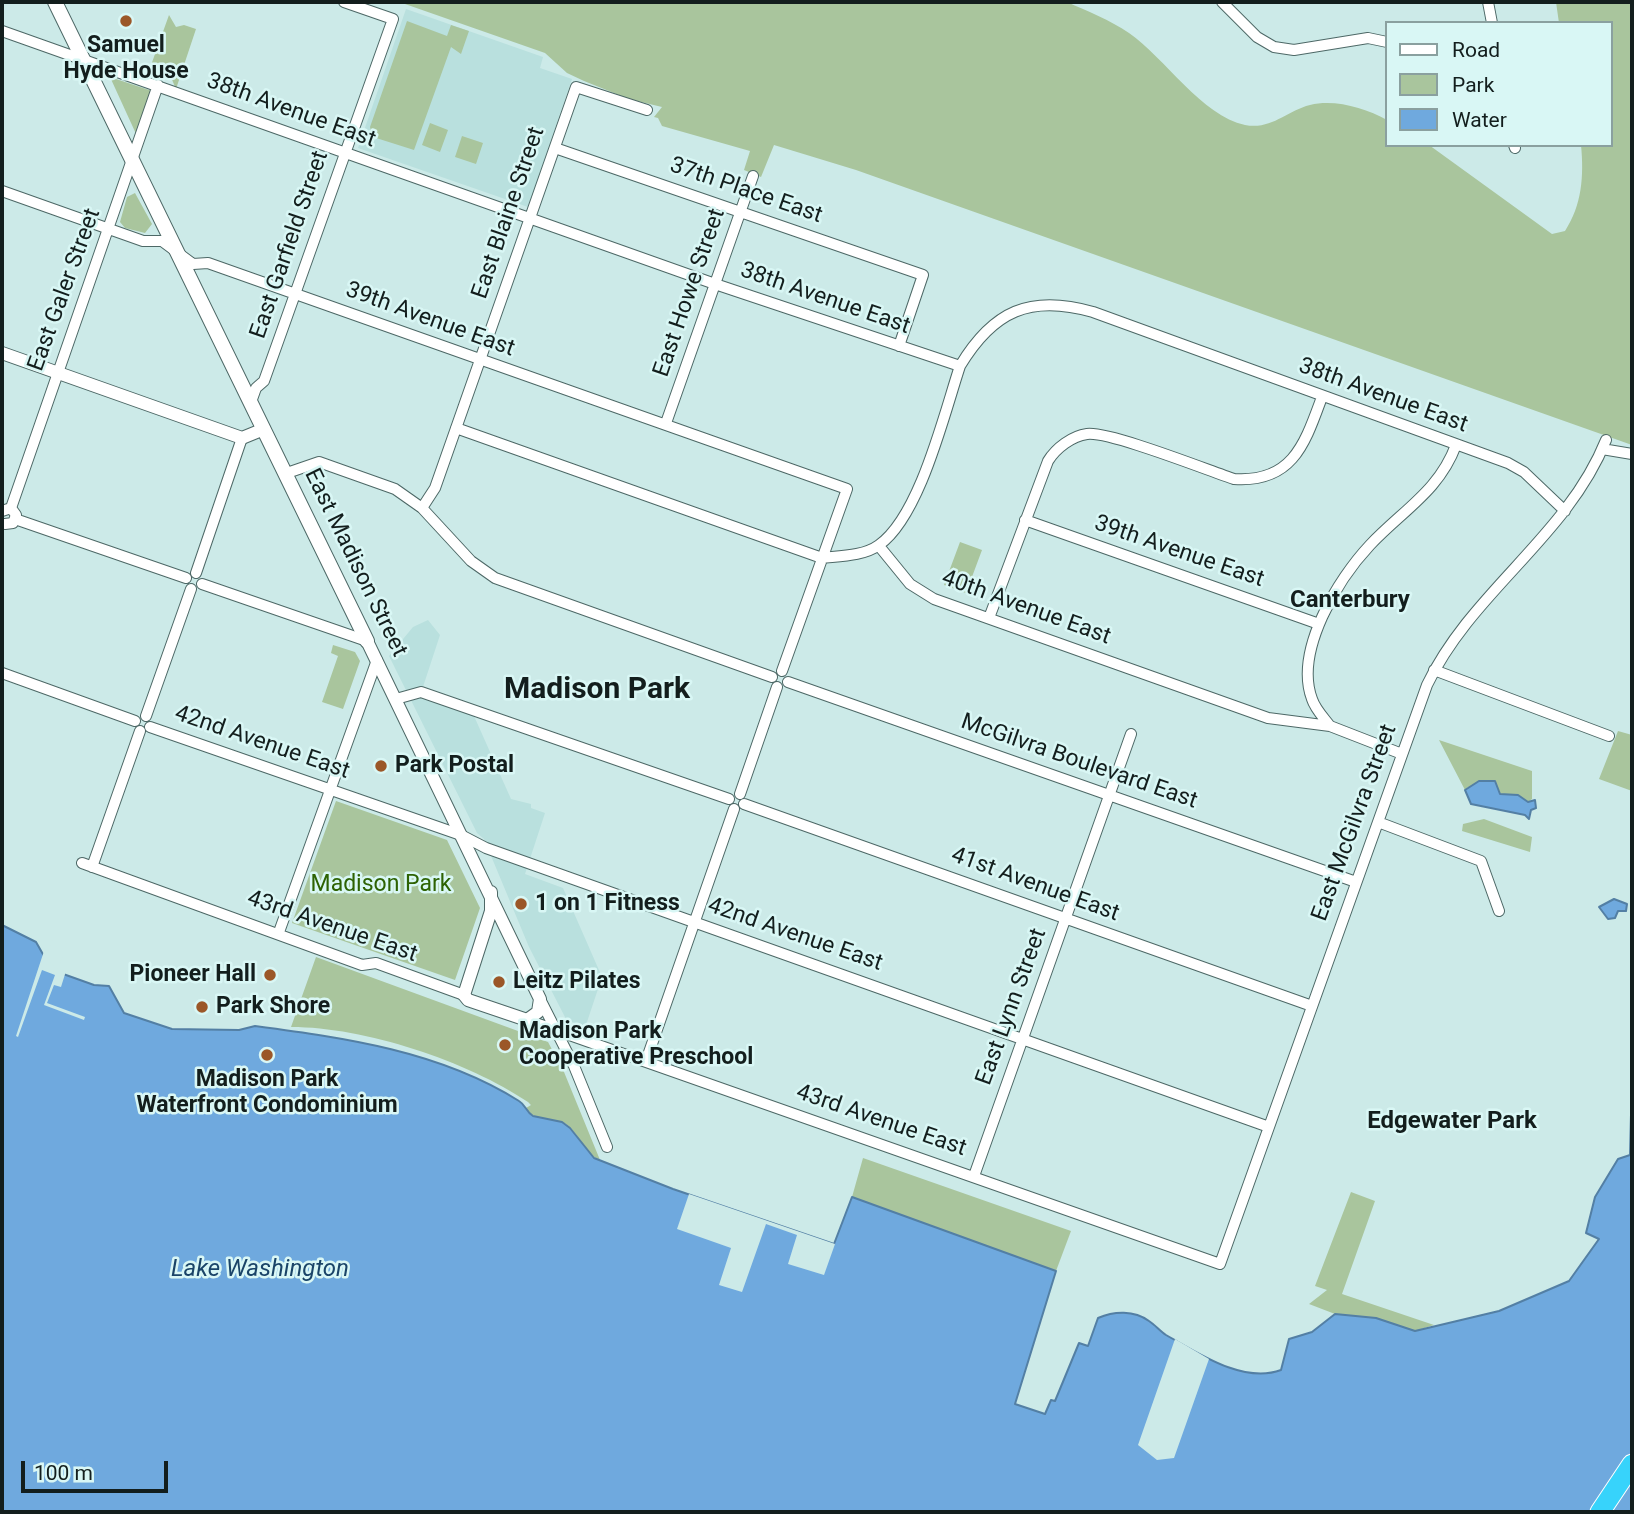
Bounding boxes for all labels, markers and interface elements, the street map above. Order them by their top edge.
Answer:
marker: Samuel Hyde House [118,13,134,29]
legend [1386,21,1613,147]
place label: Samuel Hyde House [63,32,189,86]
text: Road [1452,38,1500,62]
street label: 38th Avenue East [203,68,379,154]
text: Park [1452,73,1494,97]
text: Water [1452,108,1507,132]
street label: East Blaine Street [467,123,551,303]
street label: East Garfield Street [245,148,335,342]
street label: 37th Place East [666,152,826,230]
street label: East Galer Street [23,205,107,375]
street label: East Howe Street [648,205,732,381]
street label: 38th Avenue East [737,257,913,341]
street label: 39th Avenue East [342,277,518,363]
street label: 38th Avenue East [1295,353,1471,439]
street label: East Madison Street [297,464,413,662]
street label: 39th Avenue East [1091,510,1267,594]
street label: 40th Avenue East [938,565,1114,651]
district label: Canterbury [1290,587,1410,615]
district label: Madison Park [504,672,690,708]
street label: 42nd Avenue East [171,700,353,786]
street label: McGilvra Boulevard East [957,709,1201,815]
street label: East McGilvra Street [1307,721,1403,925]
place label: Park Postal [395,752,514,780]
marker: Park Postal [373,758,389,774]
street label: 41st Avenue East [947,842,1123,928]
park label: Madison Park [311,871,451,899]
street label: 43rd Avenue East [243,885,421,969]
place label: 1 on 1 Fitness [535,890,680,918]
street label: 42nd Avenue East [704,892,886,978]
marker: 1 on 1 Fitness [513,896,529,912]
street label: East Lynn Street [971,925,1053,1089]
place label: Pioneer Hall [130,961,256,989]
marker: Pioneer Hall [262,967,278,983]
place label: Leitz Pilates [513,968,640,996]
marker: Leitz Pilates [491,974,507,990]
place label: Park Shore [216,993,330,1021]
marker: Park Shore [194,999,210,1015]
place label: Madison Park Cooperative Preschool [519,1018,753,1072]
marker: Madison Park Cooperative Preschool [497,1037,513,1053]
marker: Madison Park Waterfront Condominium [259,1047,275,1063]
place label: Madison Park Waterfront Condominium [136,1066,398,1120]
street label: 43rd Avenue East [792,1079,970,1163]
district label: Edgewater Park [1367,1108,1537,1136]
water label: Lake Washington [171,1256,349,1284]
scale bar [24,1448,172,1492]
text: 100 m [34,1461,93,1485]

